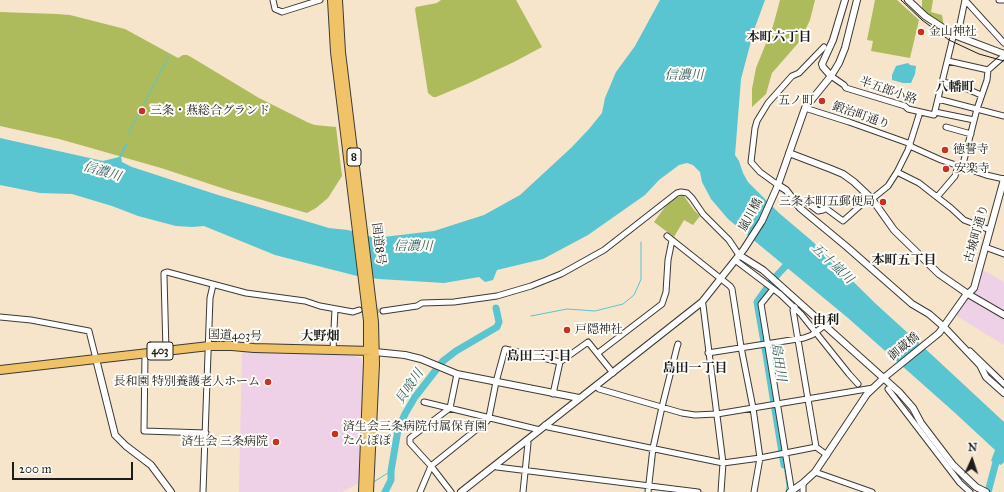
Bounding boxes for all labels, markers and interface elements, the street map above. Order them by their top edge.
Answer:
place label: 金山神社 [929,25,977,39]
marker: 金山神社 [916,27,926,37]
district label: 本町六丁目 [747,30,811,46]
water label: 信濃川 [665,68,703,84]
street label: 半五郎小路 [857,74,919,108]
district label: 八幡町 [936,80,974,96]
place label: 五ノ町 [778,94,814,108]
marker: 五ノ町 [817,96,827,106]
street label: 鍛治町通り [830,99,892,133]
place label: 三条・燕総合グランド [150,104,270,118]
marker: 三条・燕総合グランド [137,106,147,116]
place label: 徳誓寺 [953,143,989,157]
marker: 徳誓寺 [940,145,950,155]
road number: 8 [347,148,361,166]
water label: 信濃川 [81,159,123,185]
place label: 安楽寺 [954,162,990,176]
marker: 安楽寺 [941,164,951,174]
place label: 三条本町五郵便局 [779,195,875,209]
street label: 嵐川橋 [736,196,766,234]
marker: 三条本町五郵便局 [878,197,888,207]
street label: 古城町通り [962,203,992,265]
street label: 国道8号 [368,222,388,266]
water label: 信濃川 [393,239,433,255]
water label: 五十嵐川 [808,241,856,287]
district label: 本町五丁目 [872,253,936,269]
district label: 由利 [813,313,839,329]
place label: 戸隠神社 [575,323,623,337]
marker: 戸隠神社 [562,325,572,335]
street label: 国道403号 [208,328,262,344]
district label: 大野畑 [301,329,339,345]
street label: 御蔵橋 [885,330,923,364]
road number: 403 [147,342,173,360]
water label: 島田川 [767,342,789,382]
district label: 島田三丁目 [507,349,571,365]
district label: 島田一丁目 [663,361,727,377]
water label: 貝喰川 [393,366,427,408]
place label: 長和園 特別養護老人ホーム [113,375,260,389]
marker: 長和園 特別養護老人ホーム [263,377,273,387]
place label: 済生会三条病院付属保育園 たんぽぽ [343,420,487,448]
marker: 済生会三条病院付属保育園 たんぽぽ [330,429,340,439]
place label: 済生会 三条病院 [181,435,268,449]
marker: 済生会 三条病院 [271,437,281,447]
north arrow [952,440,992,480]
text: N [968,441,978,454]
scale bar [14,454,135,480]
text: 200 m [19,462,52,476]

